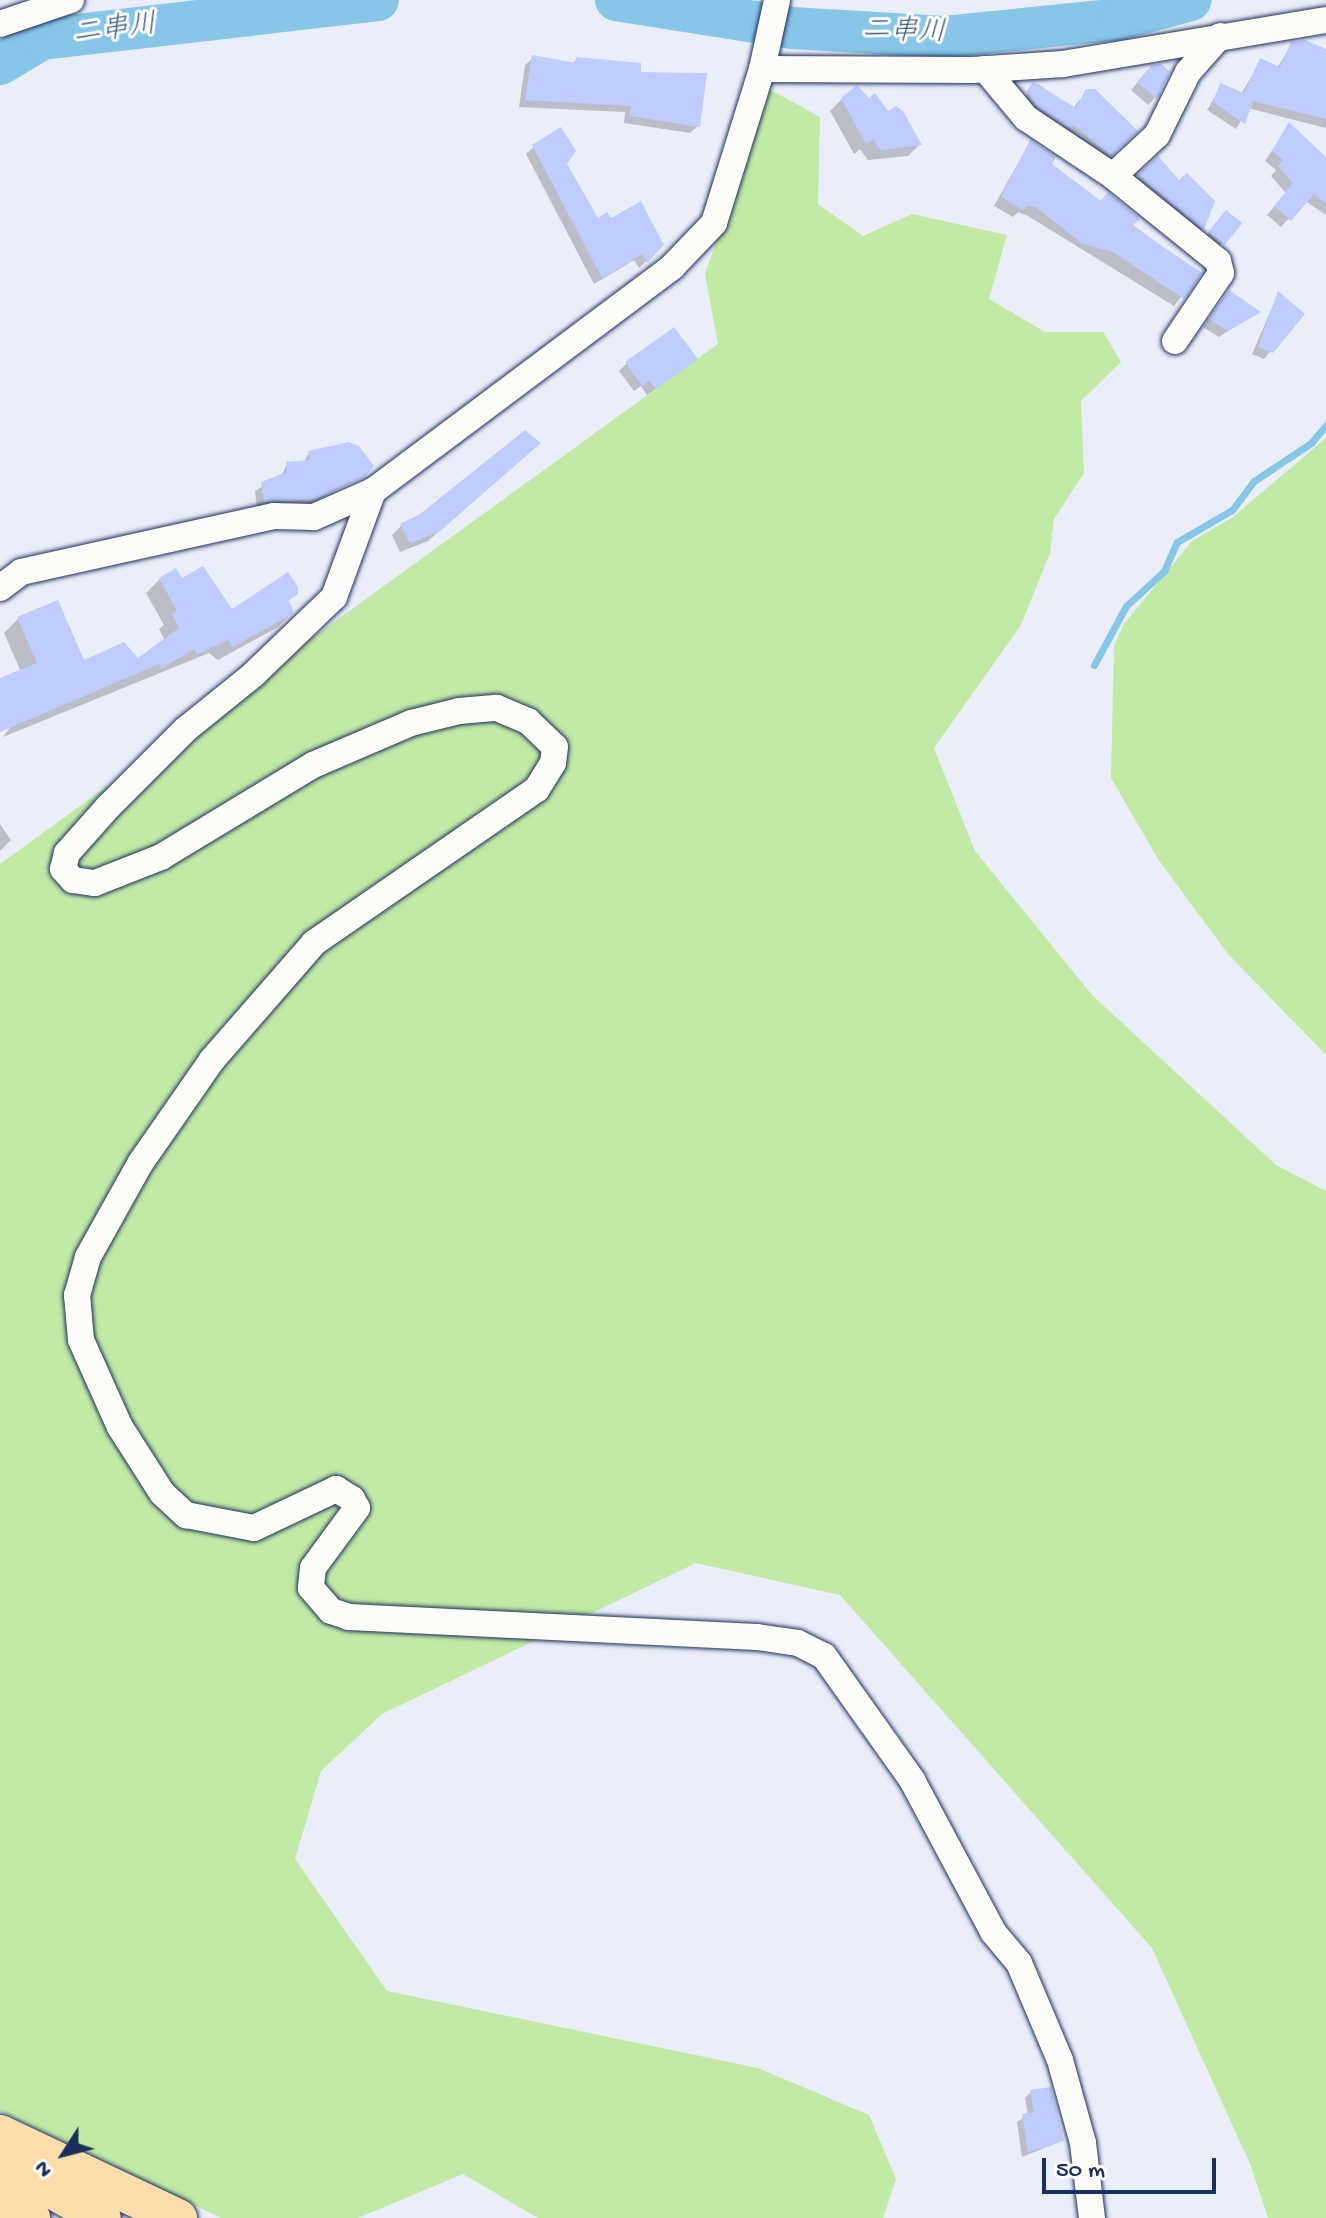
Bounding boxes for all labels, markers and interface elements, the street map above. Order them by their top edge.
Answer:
water label: 二串川 [71,9,159,53]
water label: 二串川 [861,15,947,51]
north arrow [24,2114,104,2194]
scale bar [1046,2142,1220,2192]
text: N [30,2155,59,2182]
text: 50 m [1056,2157,1105,2186]

